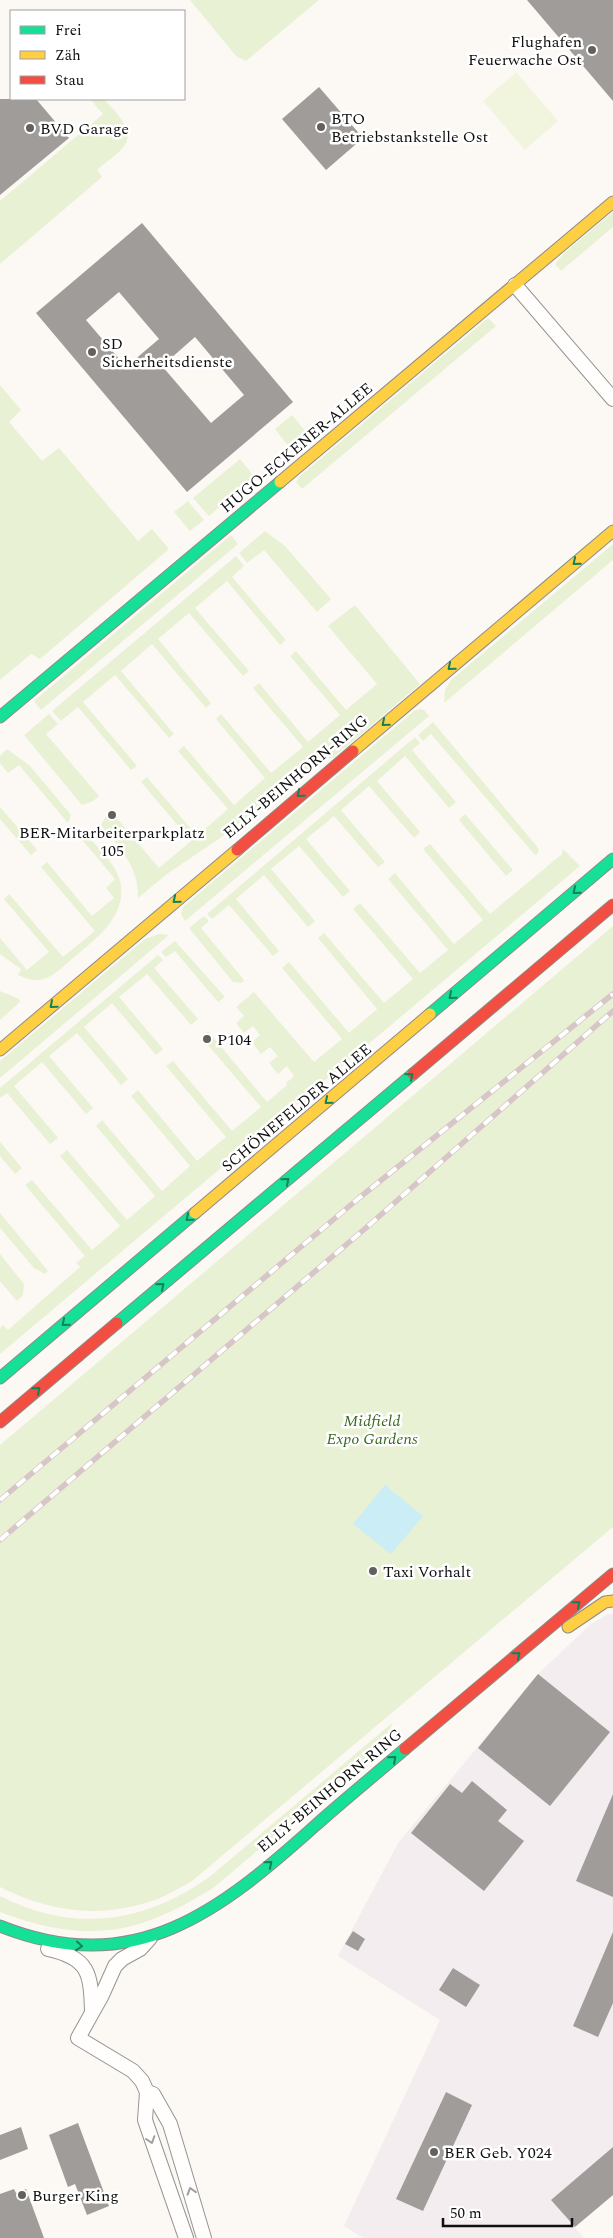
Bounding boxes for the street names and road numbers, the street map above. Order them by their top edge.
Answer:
street label: HUGO-ECKENER-ALLEE [215,377,378,519]
street label: ELLY-BEINHORN-RING [218,709,373,845]
street label: SCHÖNEFELDER ALLEE [216,1038,377,1178]
street label: ELLY-BEINHORN-RING [252,1723,407,1859]

